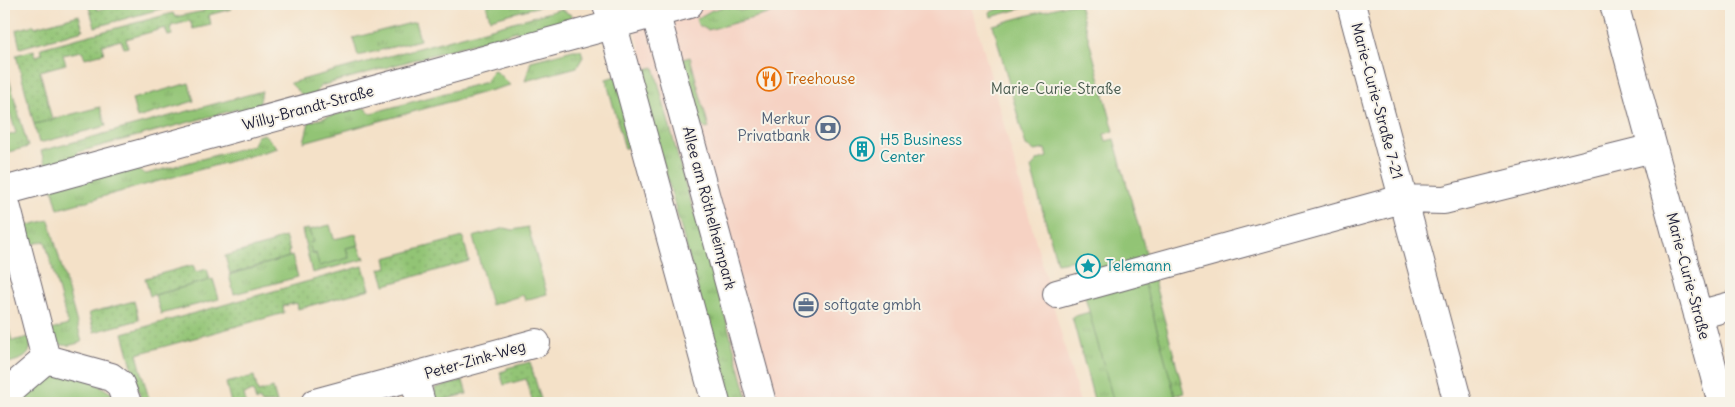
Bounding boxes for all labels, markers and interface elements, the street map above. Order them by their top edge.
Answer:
street label: Marie-Curie-Straße 7-21 [1347,21,1408,181]
restaurant icon: Treehouse [756,66,782,92]
place label: Treehouse [786,69,855,88]
park label: Marie-Curie-Straße [991,79,1121,98]
street label: Willy-Brandt-Straße [240,81,376,134]
place label: Merkur Privatbank [738,109,810,145]
bank icon: Merkur Privatbank [815,115,841,141]
street label: Allee am Röthelheimpark [679,124,741,292]
place label: H5 Business Center [880,130,962,166]
building icon: H5 Business Center [849,136,875,162]
street label: Marie-Curie-Straße [1662,210,1715,341]
place icon: Telemann [1075,253,1101,279]
place label: Telemann [1106,256,1172,275]
office icon: softgate gmbh [793,292,819,318]
place label: softgate gmbh [824,295,921,314]
street label: Peter-Zink-Weg [422,336,528,383]

